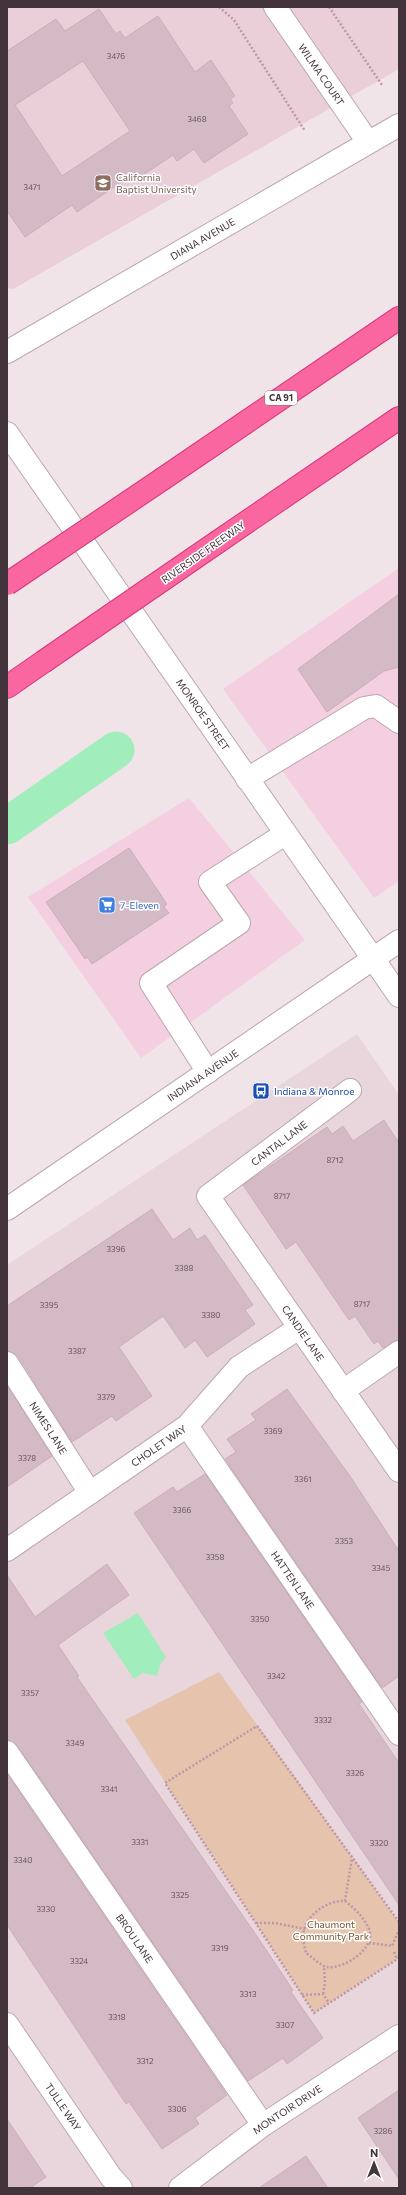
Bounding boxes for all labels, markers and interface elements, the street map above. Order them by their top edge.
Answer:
street label: WILMA COURT [296,41,347,108]
house number: 3476 [107,51,125,61]
house number: 3468 [187,114,207,124]
place label: California Baptist University [116,171,197,195]
school or university icon: California Baptist University [93,173,113,193]
house number: 3471 [24,182,40,192]
street label: DIANA AVENUE [168,215,237,262]
road number: CA 91 [265,391,297,405]
street label: RIVERSIDE FREEWAY [159,518,247,585]
street label: MONROE STREET [174,676,232,753]
supermarket icon: 7-Eleven [97,895,117,915]
place label: 7-Eleven [120,899,159,911]
street label: INDIANA AVENUE [165,1047,241,1104]
bus stop icon: Indiana & Monroe [251,1081,271,1101]
place label: Indiana & Monroe [274,1085,355,1097]
street label: CANTAL LANE [248,1118,310,1168]
house number: 8712 [327,1155,344,1165]
house number: 8717 [274,1191,290,1201]
house number: 3396 [107,1244,126,1254]
house number: 3388 [175,1263,194,1273]
house number: 8717 [354,1299,370,1309]
house number: 3395 [40,1300,59,1310]
street label: CANDIE LANE [280,1303,327,1363]
house number: 3380 [201,1310,221,1320]
house number: 3387 [68,1346,86,1356]
house number: 3379 [97,1392,115,1402]
street label: NIMES LANE [27,1399,70,1456]
street label: CHOLET WAY [129,1422,189,1469]
house number: 3369 [264,1426,283,1436]
house number: 3378 [18,1453,36,1463]
house number: 3361 [294,1474,312,1484]
house number: 3366 [173,1505,192,1515]
house number: 3353 [335,1536,354,1546]
street label: HATTEN LANE [269,1549,317,1611]
house number: 3358 [206,1552,224,1562]
house number: 3345 [372,1563,391,1573]
house number: 3350 [251,1614,269,1624]
house number: 3342 [267,1671,286,1681]
house number: 3357 [21,1688,39,1698]
house number: 3332 [314,1715,333,1725]
house number: 3349 [66,1738,85,1748]
house number: 3326 [346,1768,364,1778]
house number: 3341 [100,1784,118,1794]
house number: 3331 [131,1837,149,1847]
house number: 3320 [370,1838,388,1848]
house number: 3340 [13,1855,33,1865]
house number: 3325 [171,1890,189,1900]
house number: 3330 [37,1904,55,1914]
street label: BROU LANE [114,1912,156,1965]
park label: Chaumont Community Park [293,1918,370,1942]
house number: 3319 [211,1943,229,1953]
house number: 3324 [70,1956,88,1966]
house number: 3313 [239,1989,257,1999]
house number: 3318 [108,2012,126,2022]
house number: 3307 [276,2020,294,2030]
house number: 3312 [137,2056,154,2066]
street label: TULLE WAY [43,2081,84,2133]
street label: MONTOIR DRIVE [250,2082,324,2137]
house number: 3306 [167,2104,187,2114]
house number: 3286 [374,2126,392,2136]
north arrow [354,2143,394,2183]
text: N [370,2146,378,2159]

